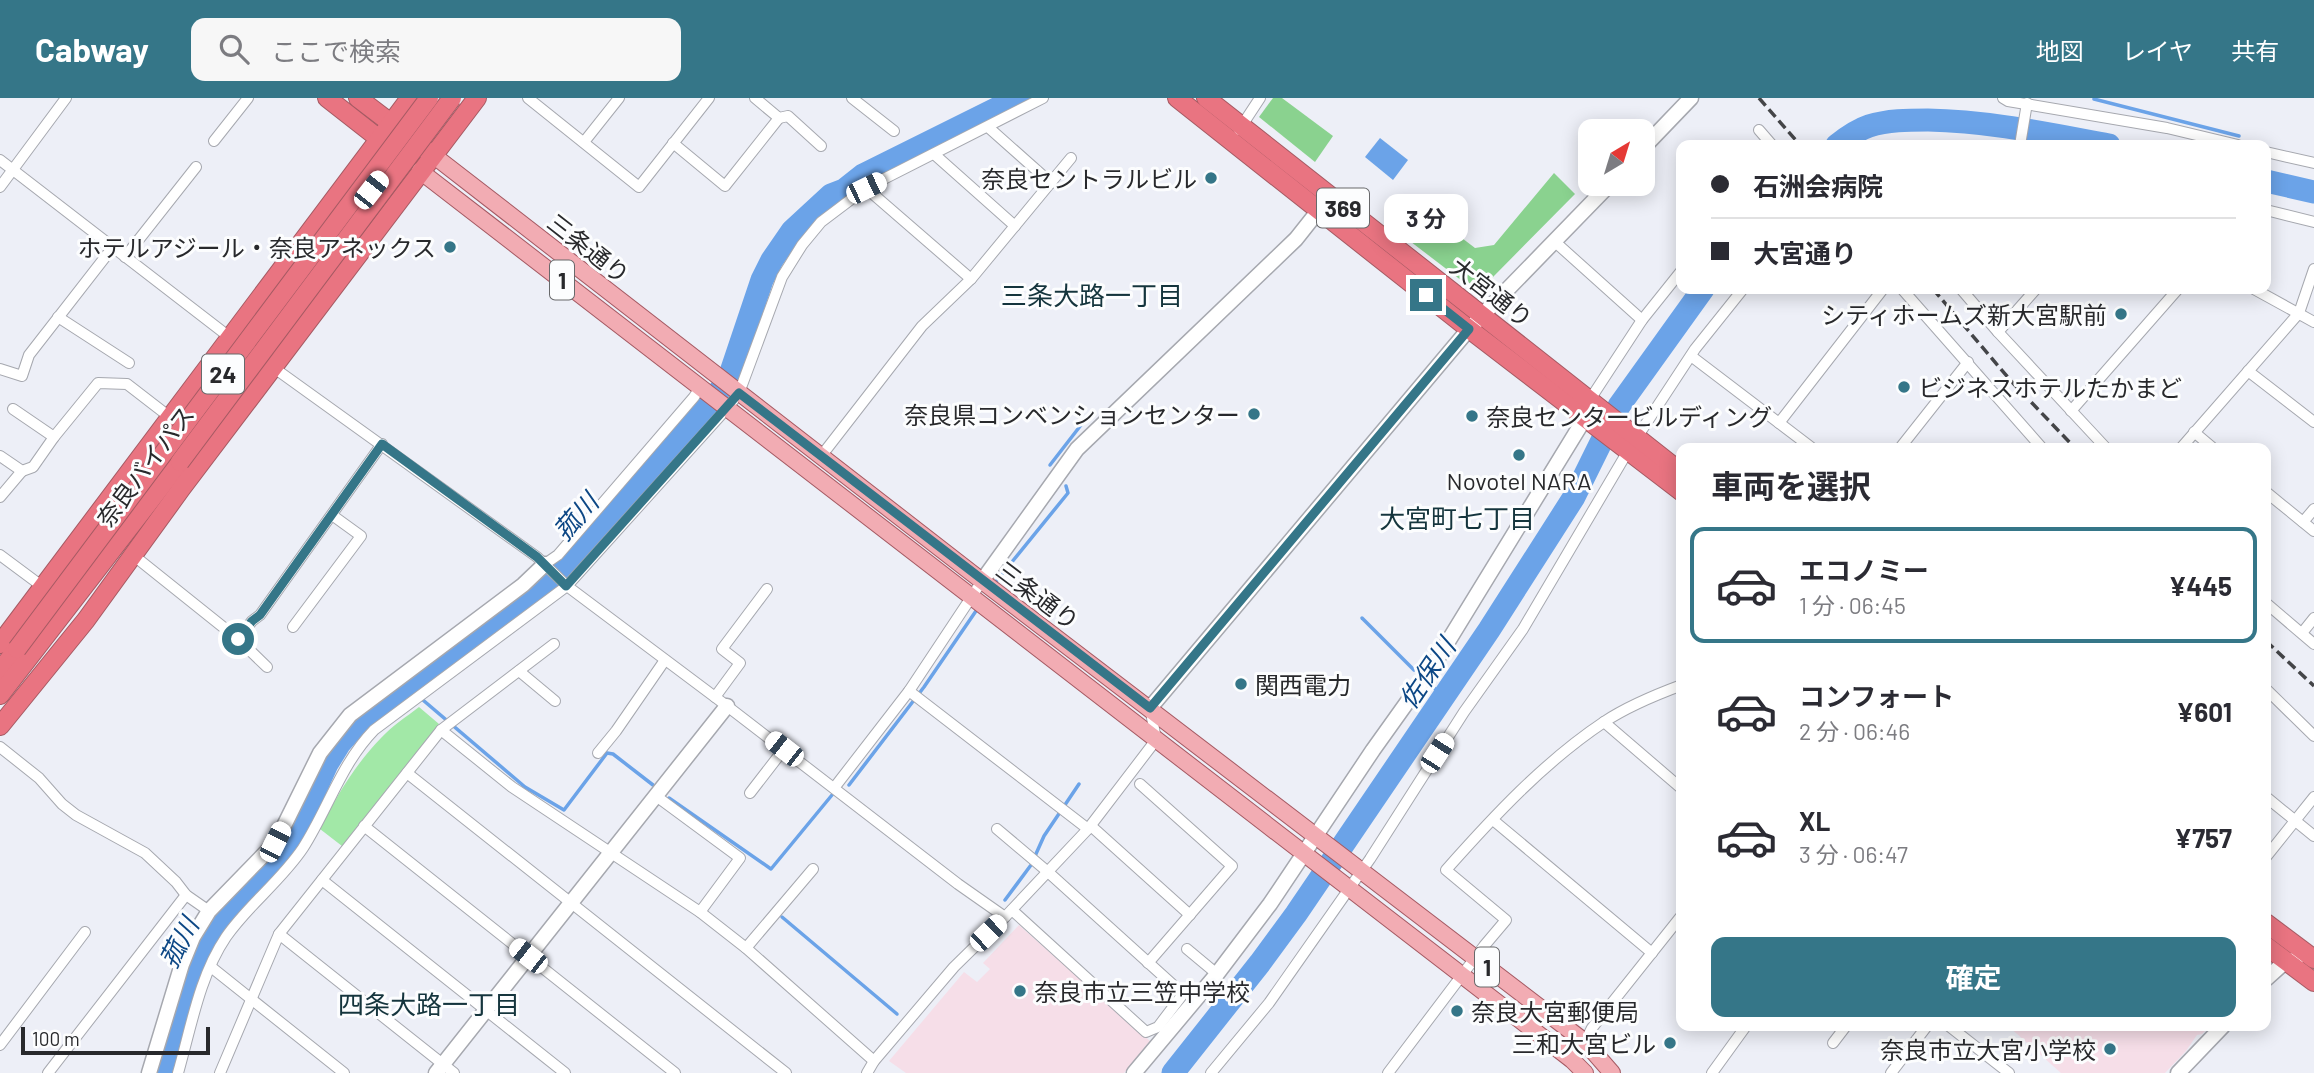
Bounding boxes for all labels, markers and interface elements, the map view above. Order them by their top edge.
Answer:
search box [191,18,681,81]
text: Cabway [35,29,149,69]
icon: search [215,30,253,68]
text: ここで検索 [271,35,401,66]
text: 地図 [2036,36,2084,65]
text: レイヤ [2122,36,2193,65]
text: 共有 [2231,36,2279,65]
north arrow [1578,119,1656,196]
map controls [1578,119,1655,196]
place label: 奈良セントラルビル [981,164,1197,193]
car [350,167,393,213]
car [843,169,890,207]
marker: 奈良セントラルビル [1203,170,1219,186]
text: 石洲会病院 [1753,170,1883,201]
road number: 369 [1317,188,1369,228]
callout: 3 分 [1384,194,1468,242]
text: 3 分 [1406,204,1446,232]
street label: 三条通り [542,207,636,289]
place label: ホテルアジール・奈良アネックス [78,233,436,262]
text: 大宮通り [1753,237,1857,268]
marker: ホテルアジール・奈良アネックス [442,239,458,255]
street label: 大宮通り [1445,251,1539,333]
road number: 1 [550,260,574,300]
district label: 三条大路一丁目 [1001,279,1183,310]
route end [1410,279,1442,311]
place label: シティホームズ新大宮駅前 [1821,300,2107,329]
marker: シティホームズ新大宮駅前 [2113,306,2129,322]
road number: 24 [202,354,244,394]
place label: ビジネスホテルたかまど [1918,373,2182,402]
marker: ビジネスホテルたかまど [1896,379,1912,395]
street label: 奈良バイパス [90,400,200,532]
place label: 奈良県コンベンションセンター [904,400,1240,429]
place label: 奈良センタービルディング [1486,402,1772,431]
marker: 奈良県コンベンションセンター [1246,406,1262,422]
marker: 奈良センタービルディング [1464,408,1480,424]
marker: Novotel NARA [1511,447,1527,463]
place label: Novotel NARA [1446,466,1592,495]
text: 車両を選択 [1711,466,1871,504]
water label: 菰川 [546,484,606,546]
district label: 大宮町七丁目 [1379,502,1535,533]
icon: car [1715,554,1778,617]
text: エコノミー [1799,554,1929,585]
street label: 三条通り [991,555,1085,635]
text: ¥445 [2169,570,2232,601]
text: 1 分 · 06:45 [1799,591,1906,619]
route start [222,623,254,655]
water label: 佐保川 [1391,630,1462,714]
place label: 関西電力 [1255,670,1351,699]
marker: 関西電力 [1233,676,1249,692]
icon: car [1715,680,1778,743]
text: コンフォート [1799,680,1954,711]
text: ¥601 [2176,696,2232,727]
text: 2 分 · 06:46 [1799,717,1910,745]
car [761,728,808,770]
car [1417,730,1458,776]
text: XL [1799,805,1830,836]
icon: car [1715,806,1778,869]
car [257,819,294,865]
text: ¥757 [2174,822,2232,853]
text: 3 分 · 06:47 [1799,840,1908,868]
water label: 菰川 [152,909,205,972]
car [966,911,1011,955]
car [505,935,552,977]
button: 確定 [1711,937,2236,1017]
road number: 1 [1475,947,1499,986]
place label: 奈良市立三笠中学校 [1034,977,1250,1006]
marker: 奈良市立三笠中学校 [1012,983,1028,999]
district label: 四条大路一丁目 [338,988,520,1019]
place label: 奈良大宮郵便局 [1471,997,1639,1026]
marker: 奈良大宮郵便局 [1449,1003,1465,1019]
scale bar [21,1024,210,1056]
text: 100 m [32,1027,80,1050]
place label: 三和大宮ビル [1512,1029,1656,1058]
marker: 三和大宮ビル [1662,1035,1678,1051]
place label: 奈良市立大宮小学校 [1880,1035,2096,1064]
marker: 奈良市立大宮小学校 [2102,1041,2118,1057]

